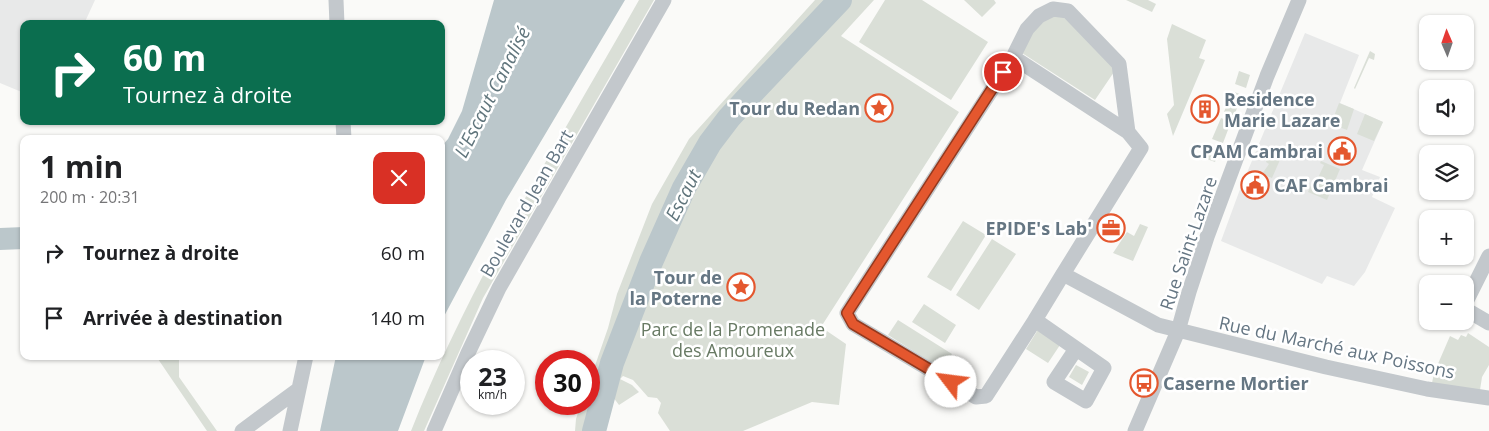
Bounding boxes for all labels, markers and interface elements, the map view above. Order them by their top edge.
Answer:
north arrow [1419,15,1474,70]
map controls [1419,15,1474,330]
water label: L'Escaut Canalisé [448,22,536,162]
text: 60 m [123,34,206,81]
icon: right [40,40,105,105]
pin [982,51,1024,93]
icon: arrive [989,58,1017,86]
text: Tournez à droite [123,79,292,109]
button: sound [1419,80,1474,135]
place label: Residence Marie Lazare [1224,87,1340,132]
place icon: Tour du Redan [864,93,894,123]
building icon: Residence Marie Lazare [1190,94,1220,124]
place label: Tour du Redan [729,96,860,120]
street label: Boulevard Jean Bart [474,125,578,281]
public building icon: CPAM Cambrai [1327,136,1357,166]
place label: CPAM Cambrai [1190,139,1323,163]
button: layers [1419,145,1474,200]
text: 1 min [40,146,123,187]
button: close [373,152,425,204]
water label: Escaut [659,164,707,225]
public building icon: CAF Cambrai [1240,170,1270,200]
street label: Rue Saint-Lazare [1154,173,1222,313]
place label: CAF Cambrai [1274,173,1388,197]
text: 200 m · 20:31 [40,186,140,208]
button: + [1419,210,1474,265]
office icon: EPIDE's Lab' [1096,213,1126,243]
place label: EPIDE's Lab' [986,216,1092,240]
icon: right [40,239,68,267]
text: Tournez à droite [83,240,239,266]
text: 60 m [381,240,425,266]
place label: Tour de la Poterne [629,265,722,310]
place icon: Tour de la Poterne [726,272,756,302]
button: − [1419,275,1474,330]
icon: arrive [40,304,68,332]
text: Arrivée à destination [83,305,283,331]
text: 140 m [370,305,425,331]
street label: Rue du Marché aux Poissons [1217,310,1457,384]
park label: Parc de la Promenade des Amoureux [641,317,825,362]
speed limit sign: 30 [535,350,600,415]
position arrow [924,355,976,407]
text: 23 [478,359,507,393]
bus stop icon: Caserne Mortier [1129,368,1159,398]
place label: Caserne Mortier [1163,371,1309,395]
text: km/h [478,386,507,403]

